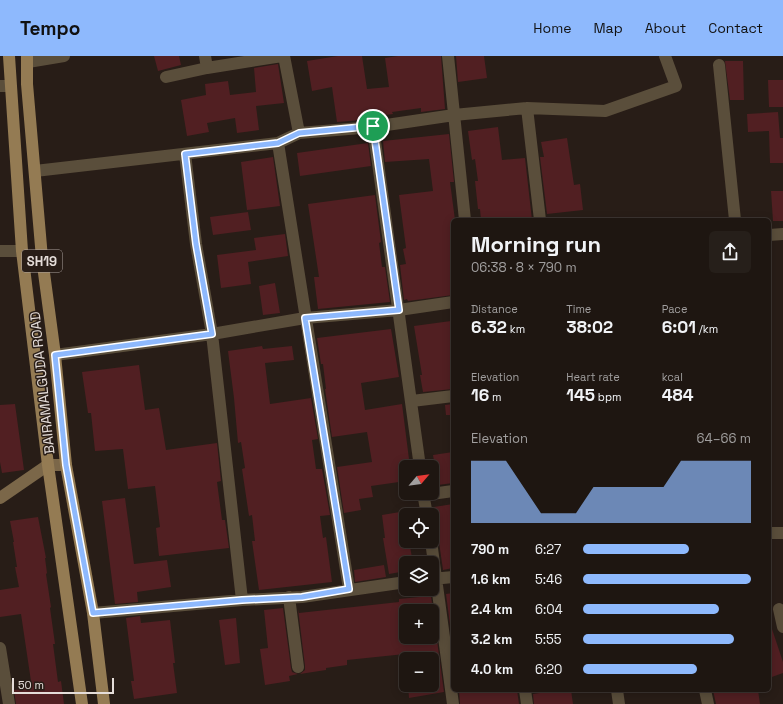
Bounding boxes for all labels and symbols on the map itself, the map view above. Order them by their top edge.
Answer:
pin [356,109,390,143]
road number: SH19 [22,250,62,272]
street label: BAIRAMALGUDA ROAD [26,311,58,455]
north arrow [399,460,439,500]
scale bar [12,676,114,695]

